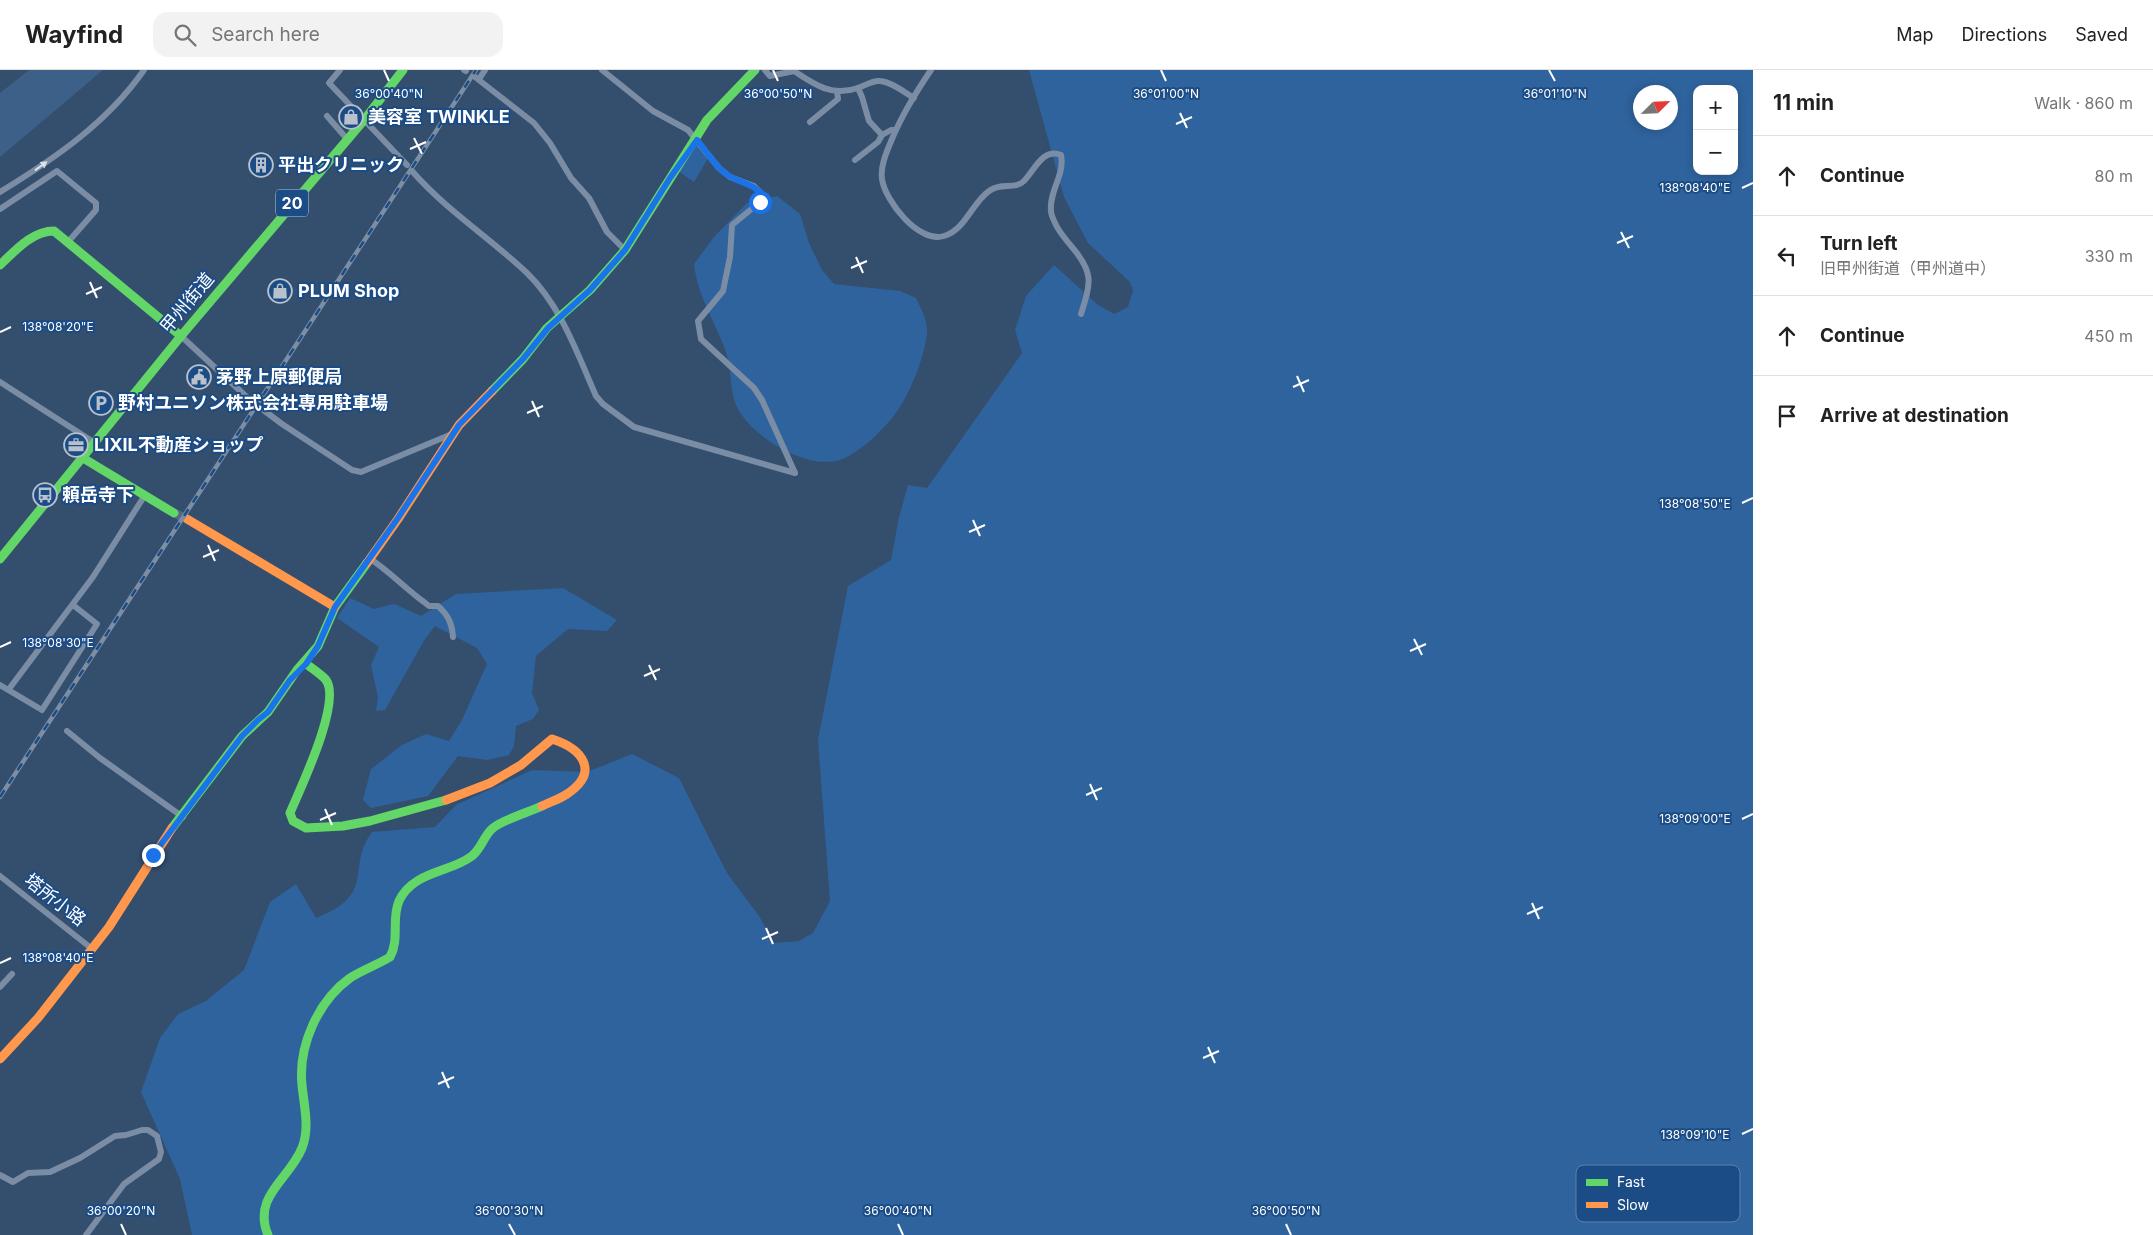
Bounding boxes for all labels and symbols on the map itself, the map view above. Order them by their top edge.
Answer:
north arrow [1633,85,1678,130]
text: 36°00'40"N [355,86,423,101]
text: 36°00'50"N [744,86,812,101]
text: 36°01'00"N [1133,86,1199,101]
text: 36°01'10"N [1523,86,1587,101]
shop icon: 美容室 TWINKLE [338,104,364,130]
place label: 美容室 TWINKLE [368,106,510,127]
building icon: 平出クリニック [248,152,274,178]
place label: 平出クリニック [278,154,404,175]
one-way arrow [34,161,48,171]
text: 138°08'40"E [1660,180,1730,195]
road number: 20 [276,190,308,216]
route start [749,191,772,214]
street label: 甲州街道 [155,268,218,337]
shop icon: PLUM Shop [267,278,293,304]
place label: PLUM Shop [298,280,399,301]
text: 138°08'20"E [22,319,94,334]
public building icon: 茅野上原郵便局 [186,364,212,390]
place label: 茅野上原郵便局 [216,366,342,387]
parking icon: 野村ユニソン株式会社専用駐車場 [88,390,114,416]
place label: 野村ユニソン株式会社専用駐車場 [118,392,388,413]
office icon: LIXIL不動産ショップ [63,432,89,458]
place label: LIXIL不動産ショップ [94,434,264,455]
bus stop icon: 頼岳寺下 [32,482,58,508]
place label: 頼岳寺下 [62,484,134,505]
text: 138°08'50"E [1659,496,1731,511]
text: 138°08'30"E [22,635,94,650]
text: 138°09'00"E [1659,811,1731,826]
route end [142,844,165,867]
street label: 塔所小路 [20,869,90,930]
text: 138°08'40"E [23,950,93,965]
text: 138°09'10"E [1661,1127,1729,1142]
legend [1576,1165,1740,1222]
text: Fast [1617,1173,1645,1190]
text: Slow [1617,1196,1649,1213]
text: 36°00'20"N [87,1203,155,1218]
text: 36°00'30"N [475,1203,543,1218]
text: 36°00'40"N [864,1203,932,1218]
text: 36°00'50"N [1252,1203,1320,1218]

